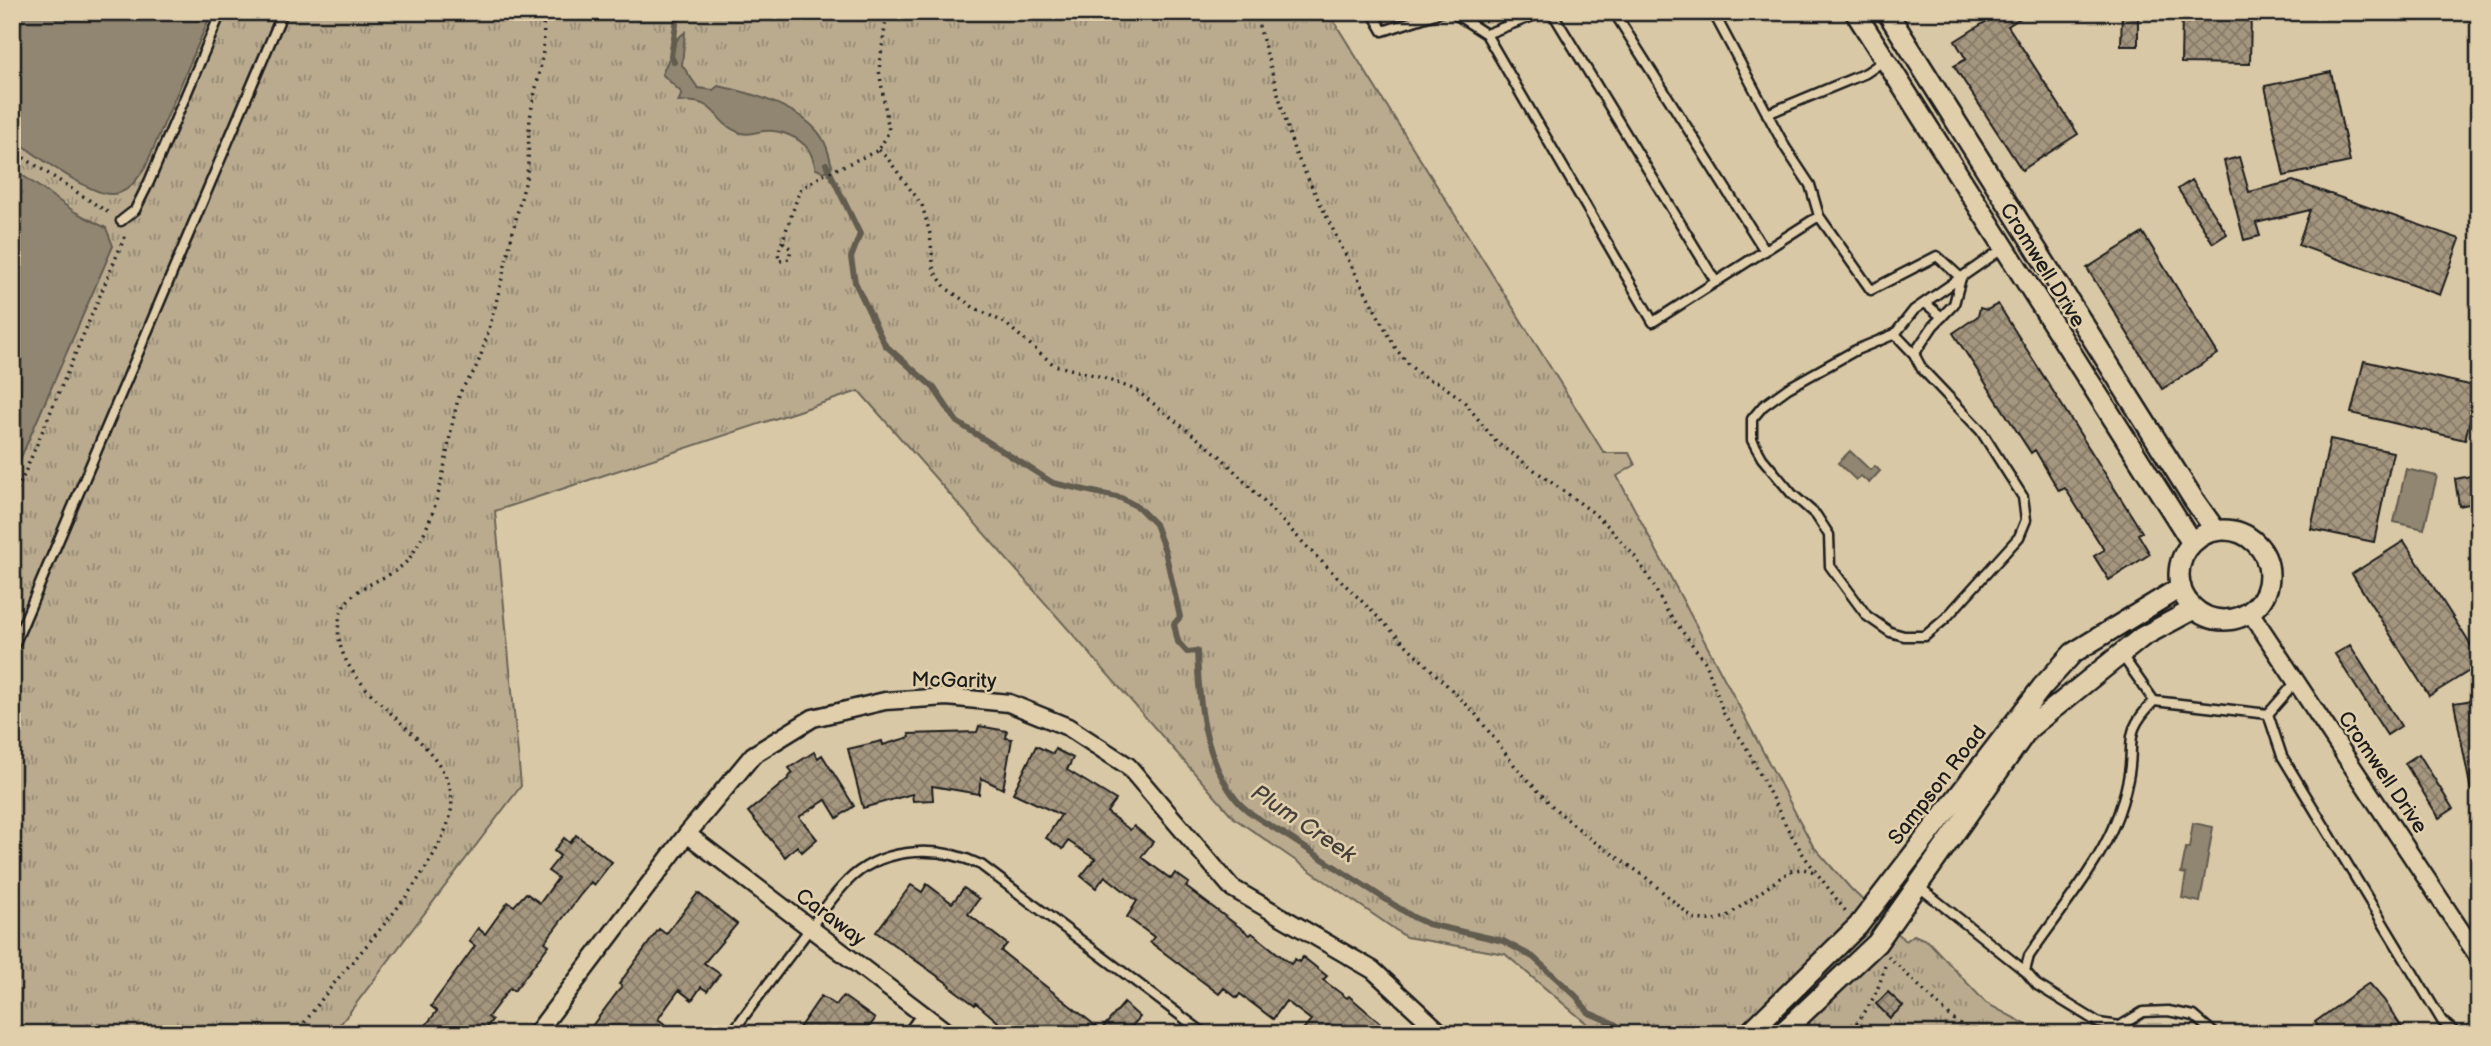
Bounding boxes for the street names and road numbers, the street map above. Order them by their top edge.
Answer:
street label: Cromwell Drive [1994,198,2091,332]
street label: McGarity [911,667,997,694]
street label: Cromwell Drive [2333,706,2433,838]
street label: Sampson Road [1883,721,1992,850]
street label: Caraway [791,883,871,952]

